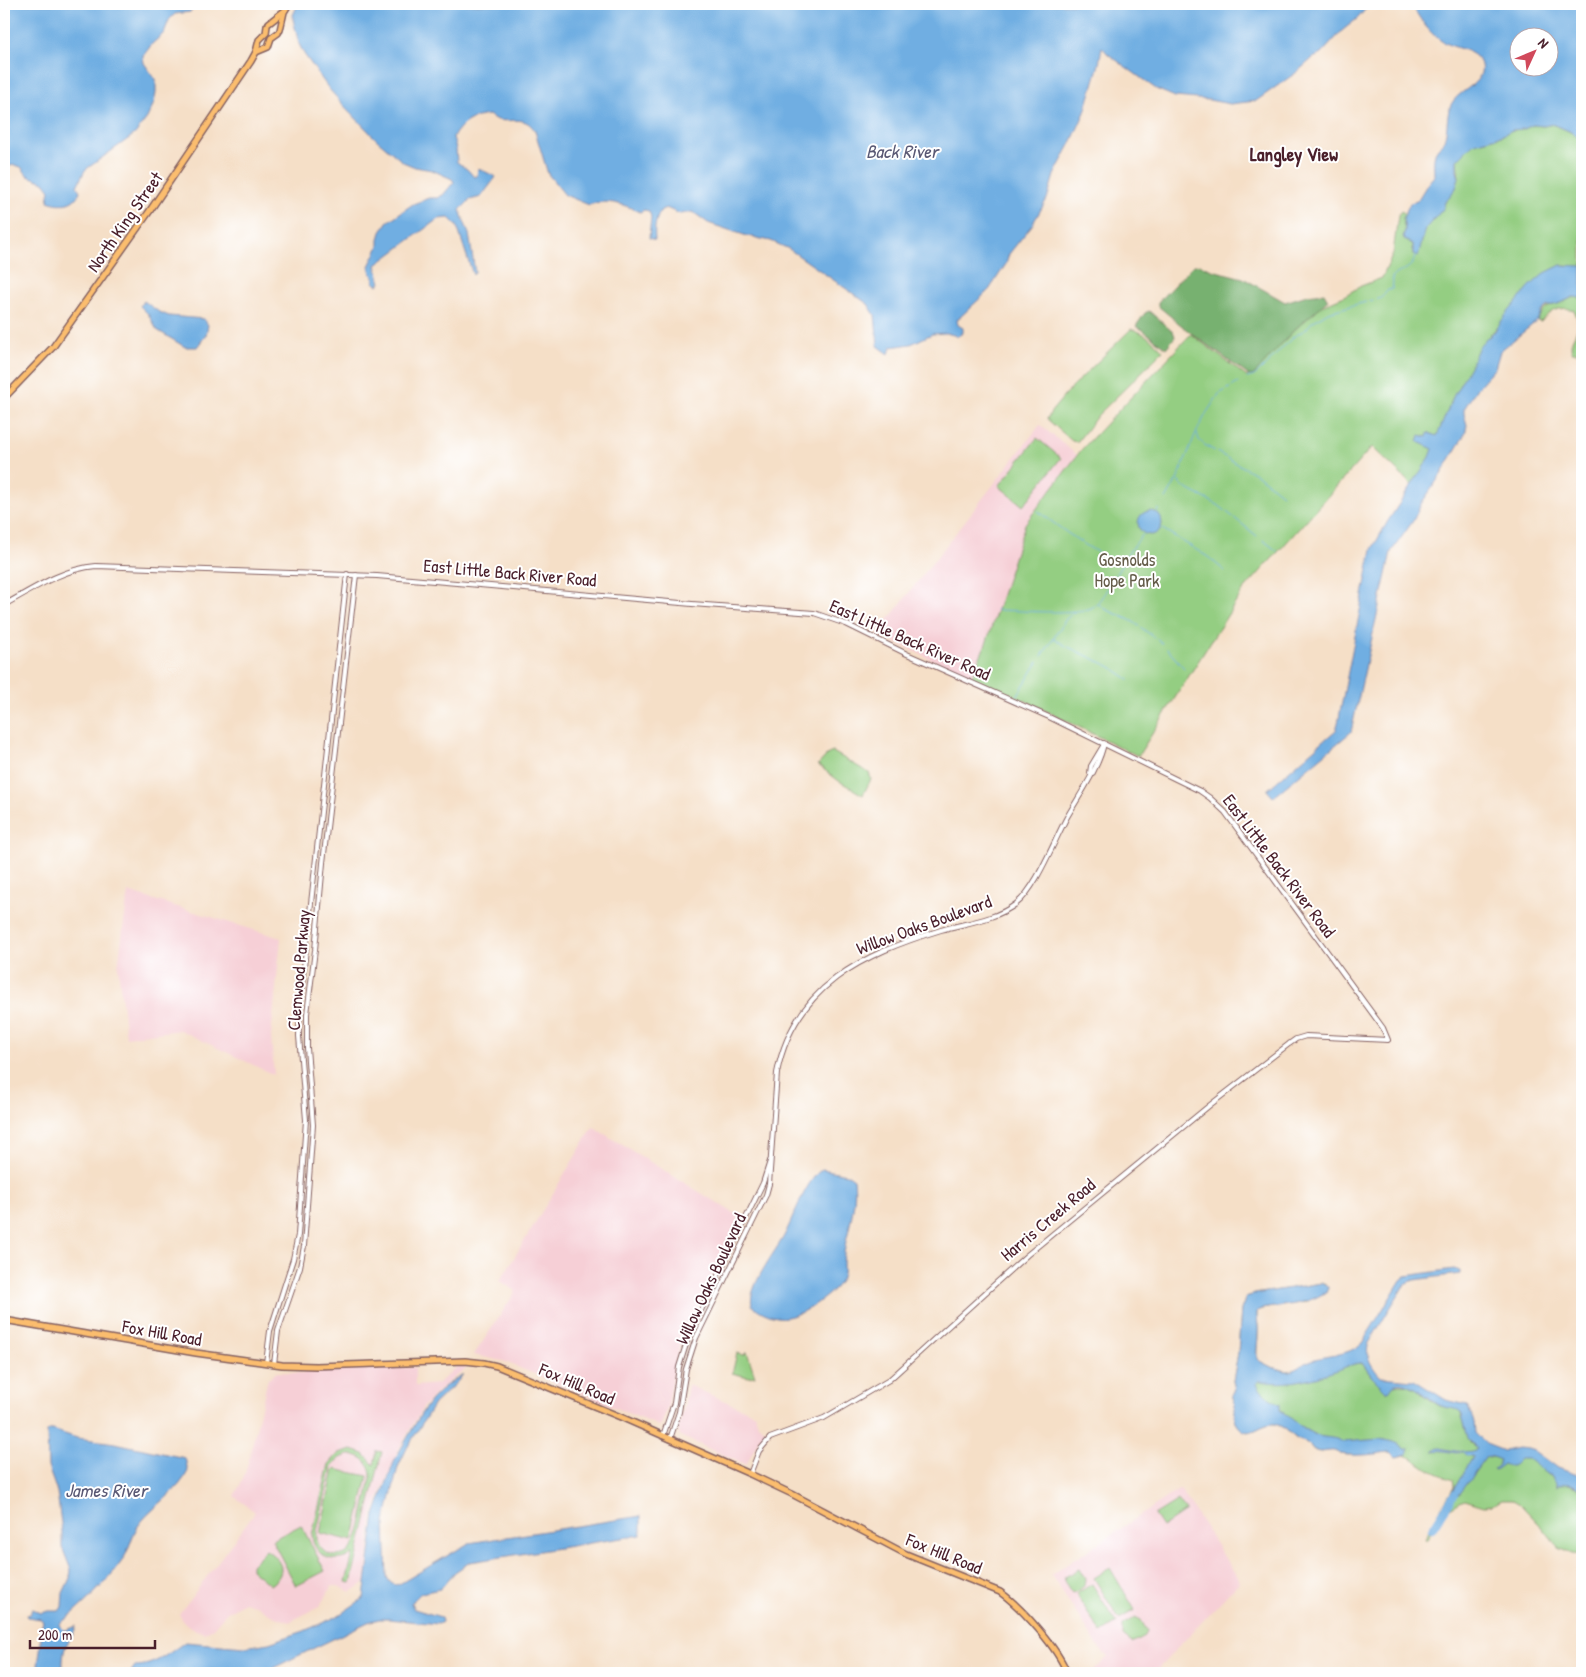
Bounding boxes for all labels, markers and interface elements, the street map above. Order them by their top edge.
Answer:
north arrow [1508,28,1558,78]
text: N [1534,33,1554,52]
water label: Back River [866,138,941,164]
district label: Langley View [1250,141,1338,168]
street label: North King Street [81,166,169,277]
park label: Gosnolds Hope Park [1095,547,1160,593]
street label: East Little Back River Road [423,552,598,593]
street label: East Little Back River Road [826,593,994,686]
street label: East Little Back River Road [1217,789,1342,942]
street label: Willow Oaks Boulevard [853,889,995,961]
street label: Clemwood Parkway [281,908,316,1031]
street label: Harris Creek Road [995,1173,1100,1267]
street label: Willow Oaks Boulevard [669,1209,752,1348]
street label: Fox Hill Road [120,1313,204,1352]
street label: Fox Hill Road [535,1356,619,1411]
water label: James River [65,1477,150,1503]
street label: Fox Hill Road [901,1527,986,1580]
scale bar [30,1617,155,1649]
text: 200 m [38,1624,72,1645]

